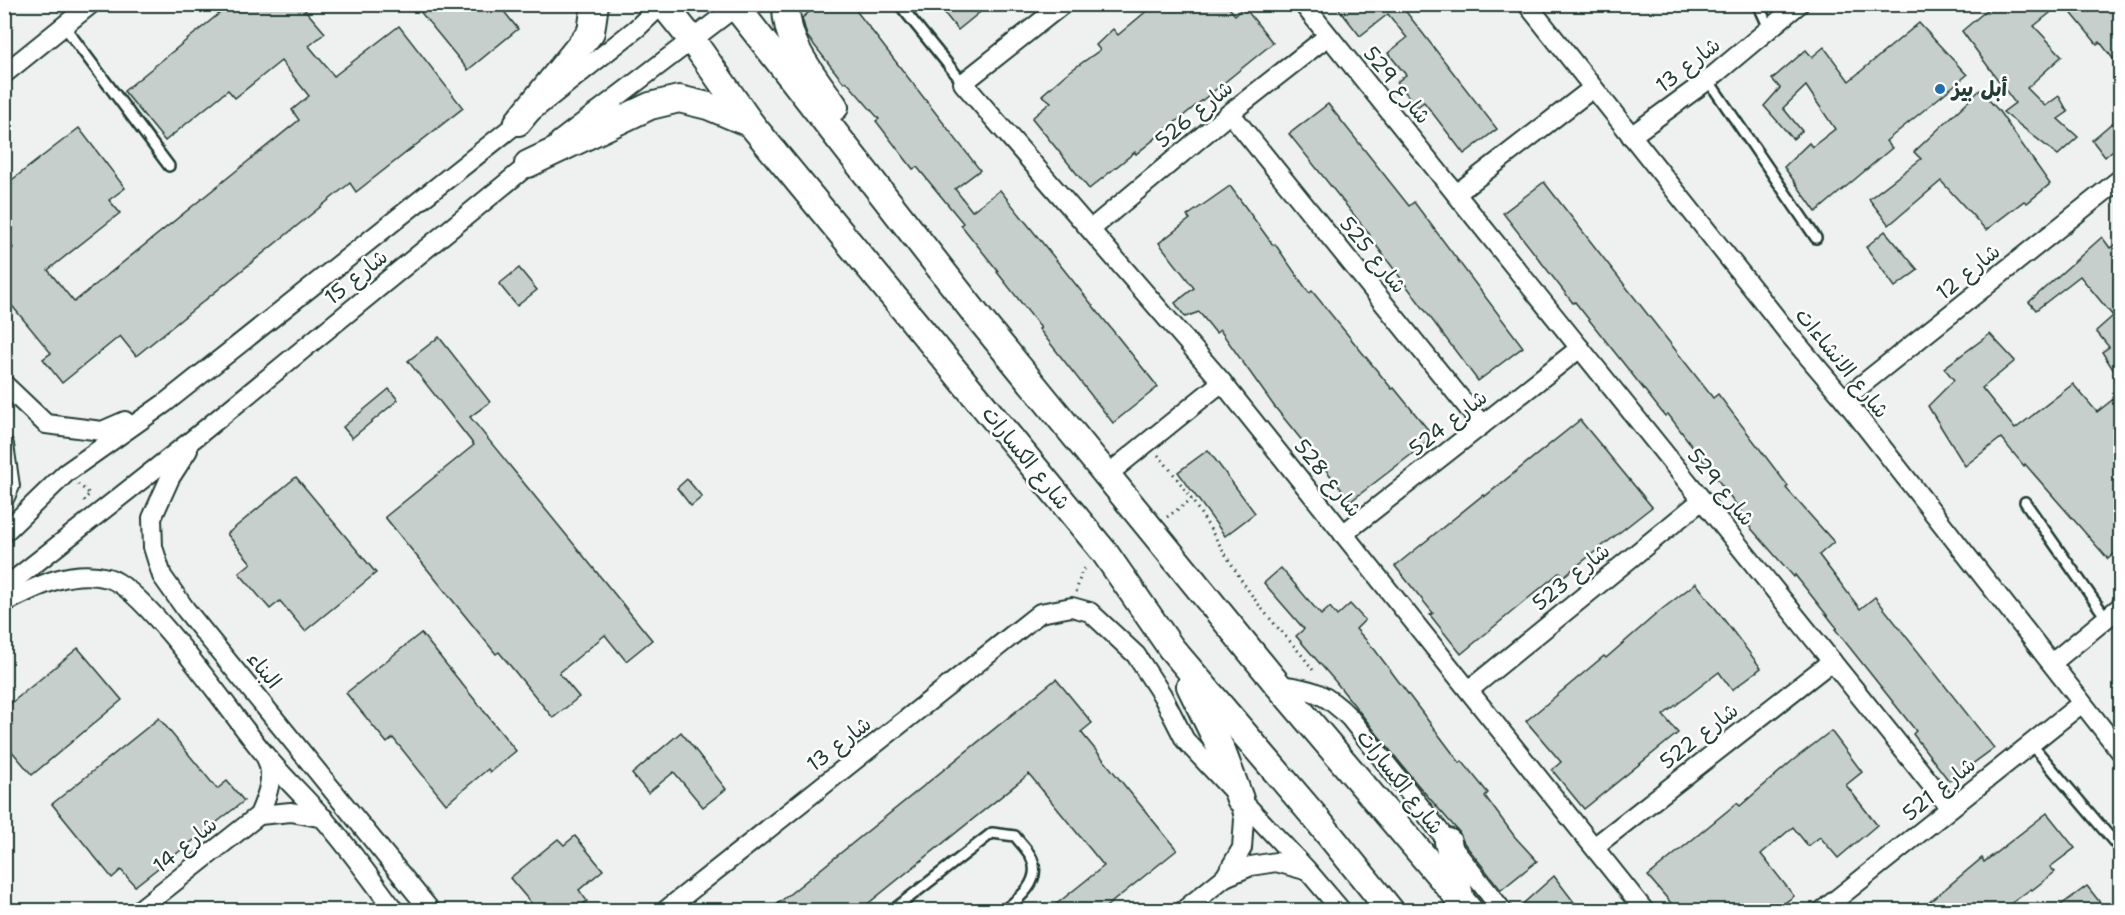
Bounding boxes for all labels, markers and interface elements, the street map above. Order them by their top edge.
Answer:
street label: شارع 13 [1650,31,1727,100]
street label: شارع 529 [1356,40,1437,130]
street label: شارع 526 [1149,74,1240,155]
place label: أبل بيز [1950,75,2007,103]
marker: أبل بيز [1933,82,1947,96]
street label: شارع 525 [1333,211,1413,300]
street label: شارع 12 [1930,238,2007,307]
street label: شارع 15 [318,243,394,312]
street label: شارع الانشاءات [1788,302,1895,425]
street label: شارع 524 [1403,384,1494,463]
street label: شارع الكسارات [975,400,1076,516]
street label: شارع 528 [1287,433,1368,524]
street label: شارع 529 [1680,442,1761,532]
street label: شارع 523 [1526,537,1616,618]
street label: البناء [240,645,288,695]
street label: شارع 522 [1654,696,1745,776]
street label: شارع 13 [801,710,878,779]
street label: شارع الكسارات [1349,724,1450,841]
street label: شارع 521 [1896,751,1982,828]
street label: شارع 14 [147,810,224,880]

